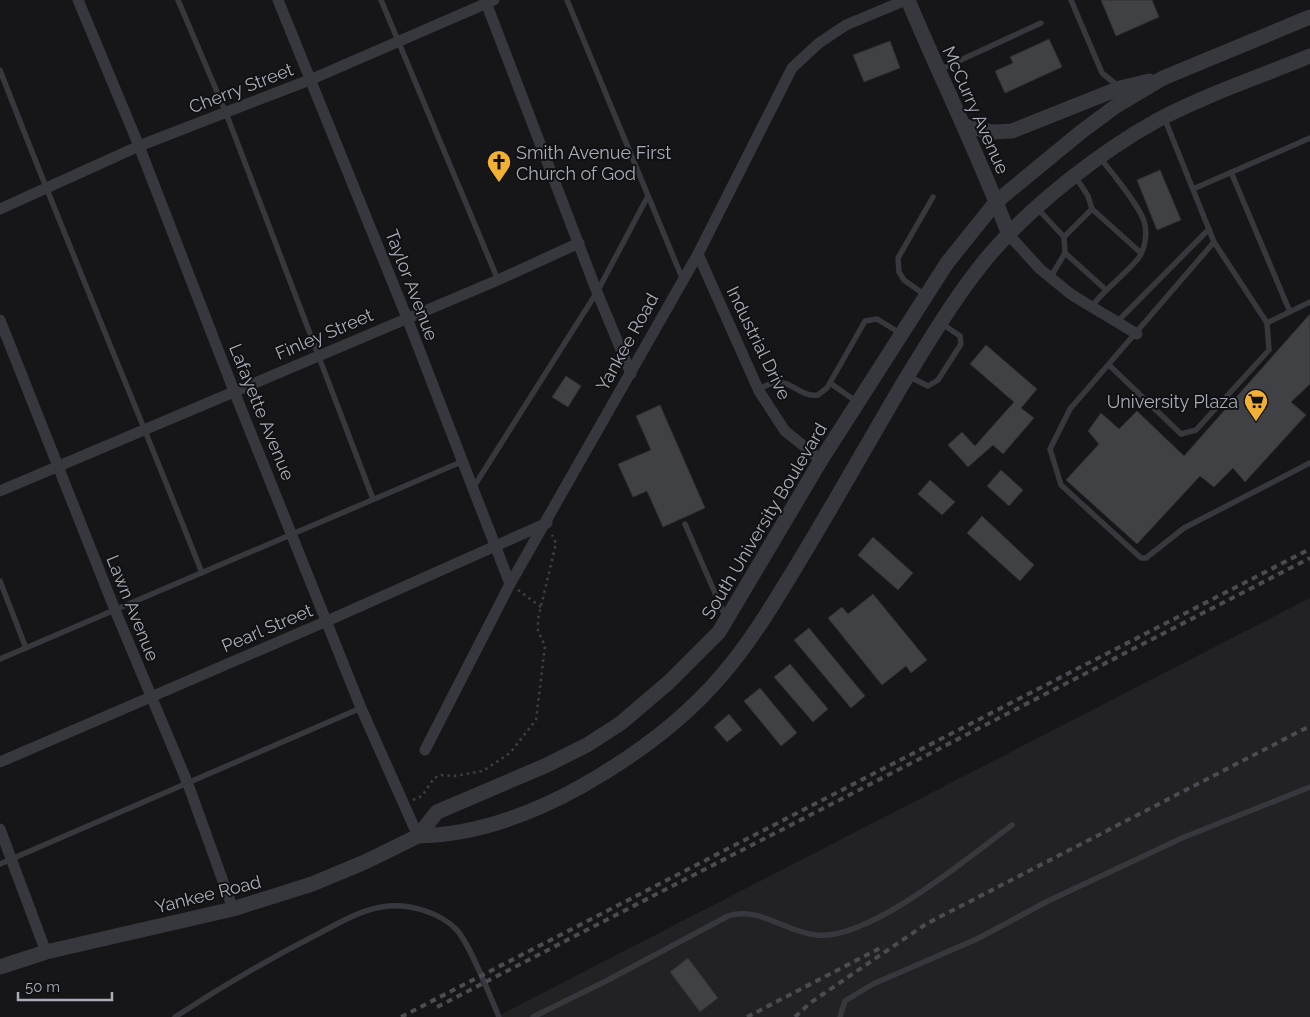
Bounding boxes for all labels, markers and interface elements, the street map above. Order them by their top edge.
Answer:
street label: McCurry Avenue [938,43,1014,178]
street label: Cherry Street [186,59,296,117]
place label: Smith Avenue First Church of God [516,142,671,184]
church icon: Smith Avenue First Church of God [486,149,512,183]
street label: Taylor Avenue [381,227,443,344]
street label: Industrial Drive [722,283,796,403]
street label: Yankee Road [592,290,662,394]
street label: Finley Street [272,304,376,364]
street label: Lafayette Avenue [225,341,299,484]
supermarket icon: University Plaza [1243,388,1269,422]
place label: University Plaza [1107,391,1238,412]
street label: South University Boulevard [697,419,831,623]
street label: Lawn Avenue [102,552,164,664]
street label: Pearl Street [218,599,316,657]
street label: Yankee Road [153,871,263,917]
scale bar [18,970,111,1002]
text: 50 m [25,978,60,996]

